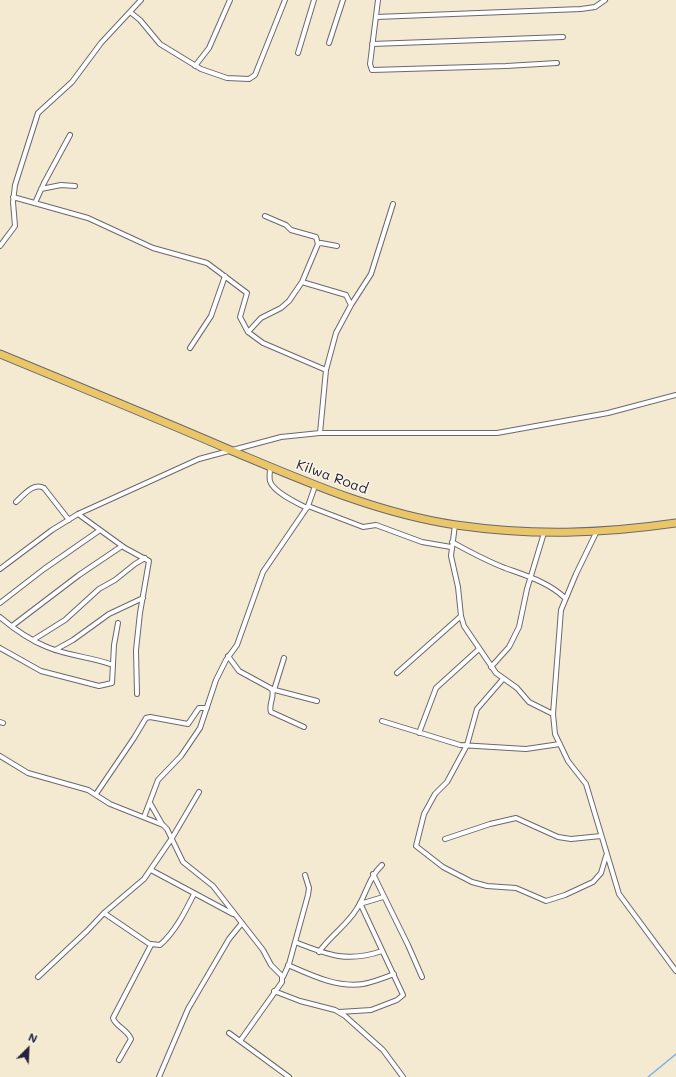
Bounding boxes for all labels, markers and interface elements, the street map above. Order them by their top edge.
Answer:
street label: Kilwa Road [294,456,370,498]
north arrow [8,1029,48,1069]
text: N [26,1029,40,1046]

